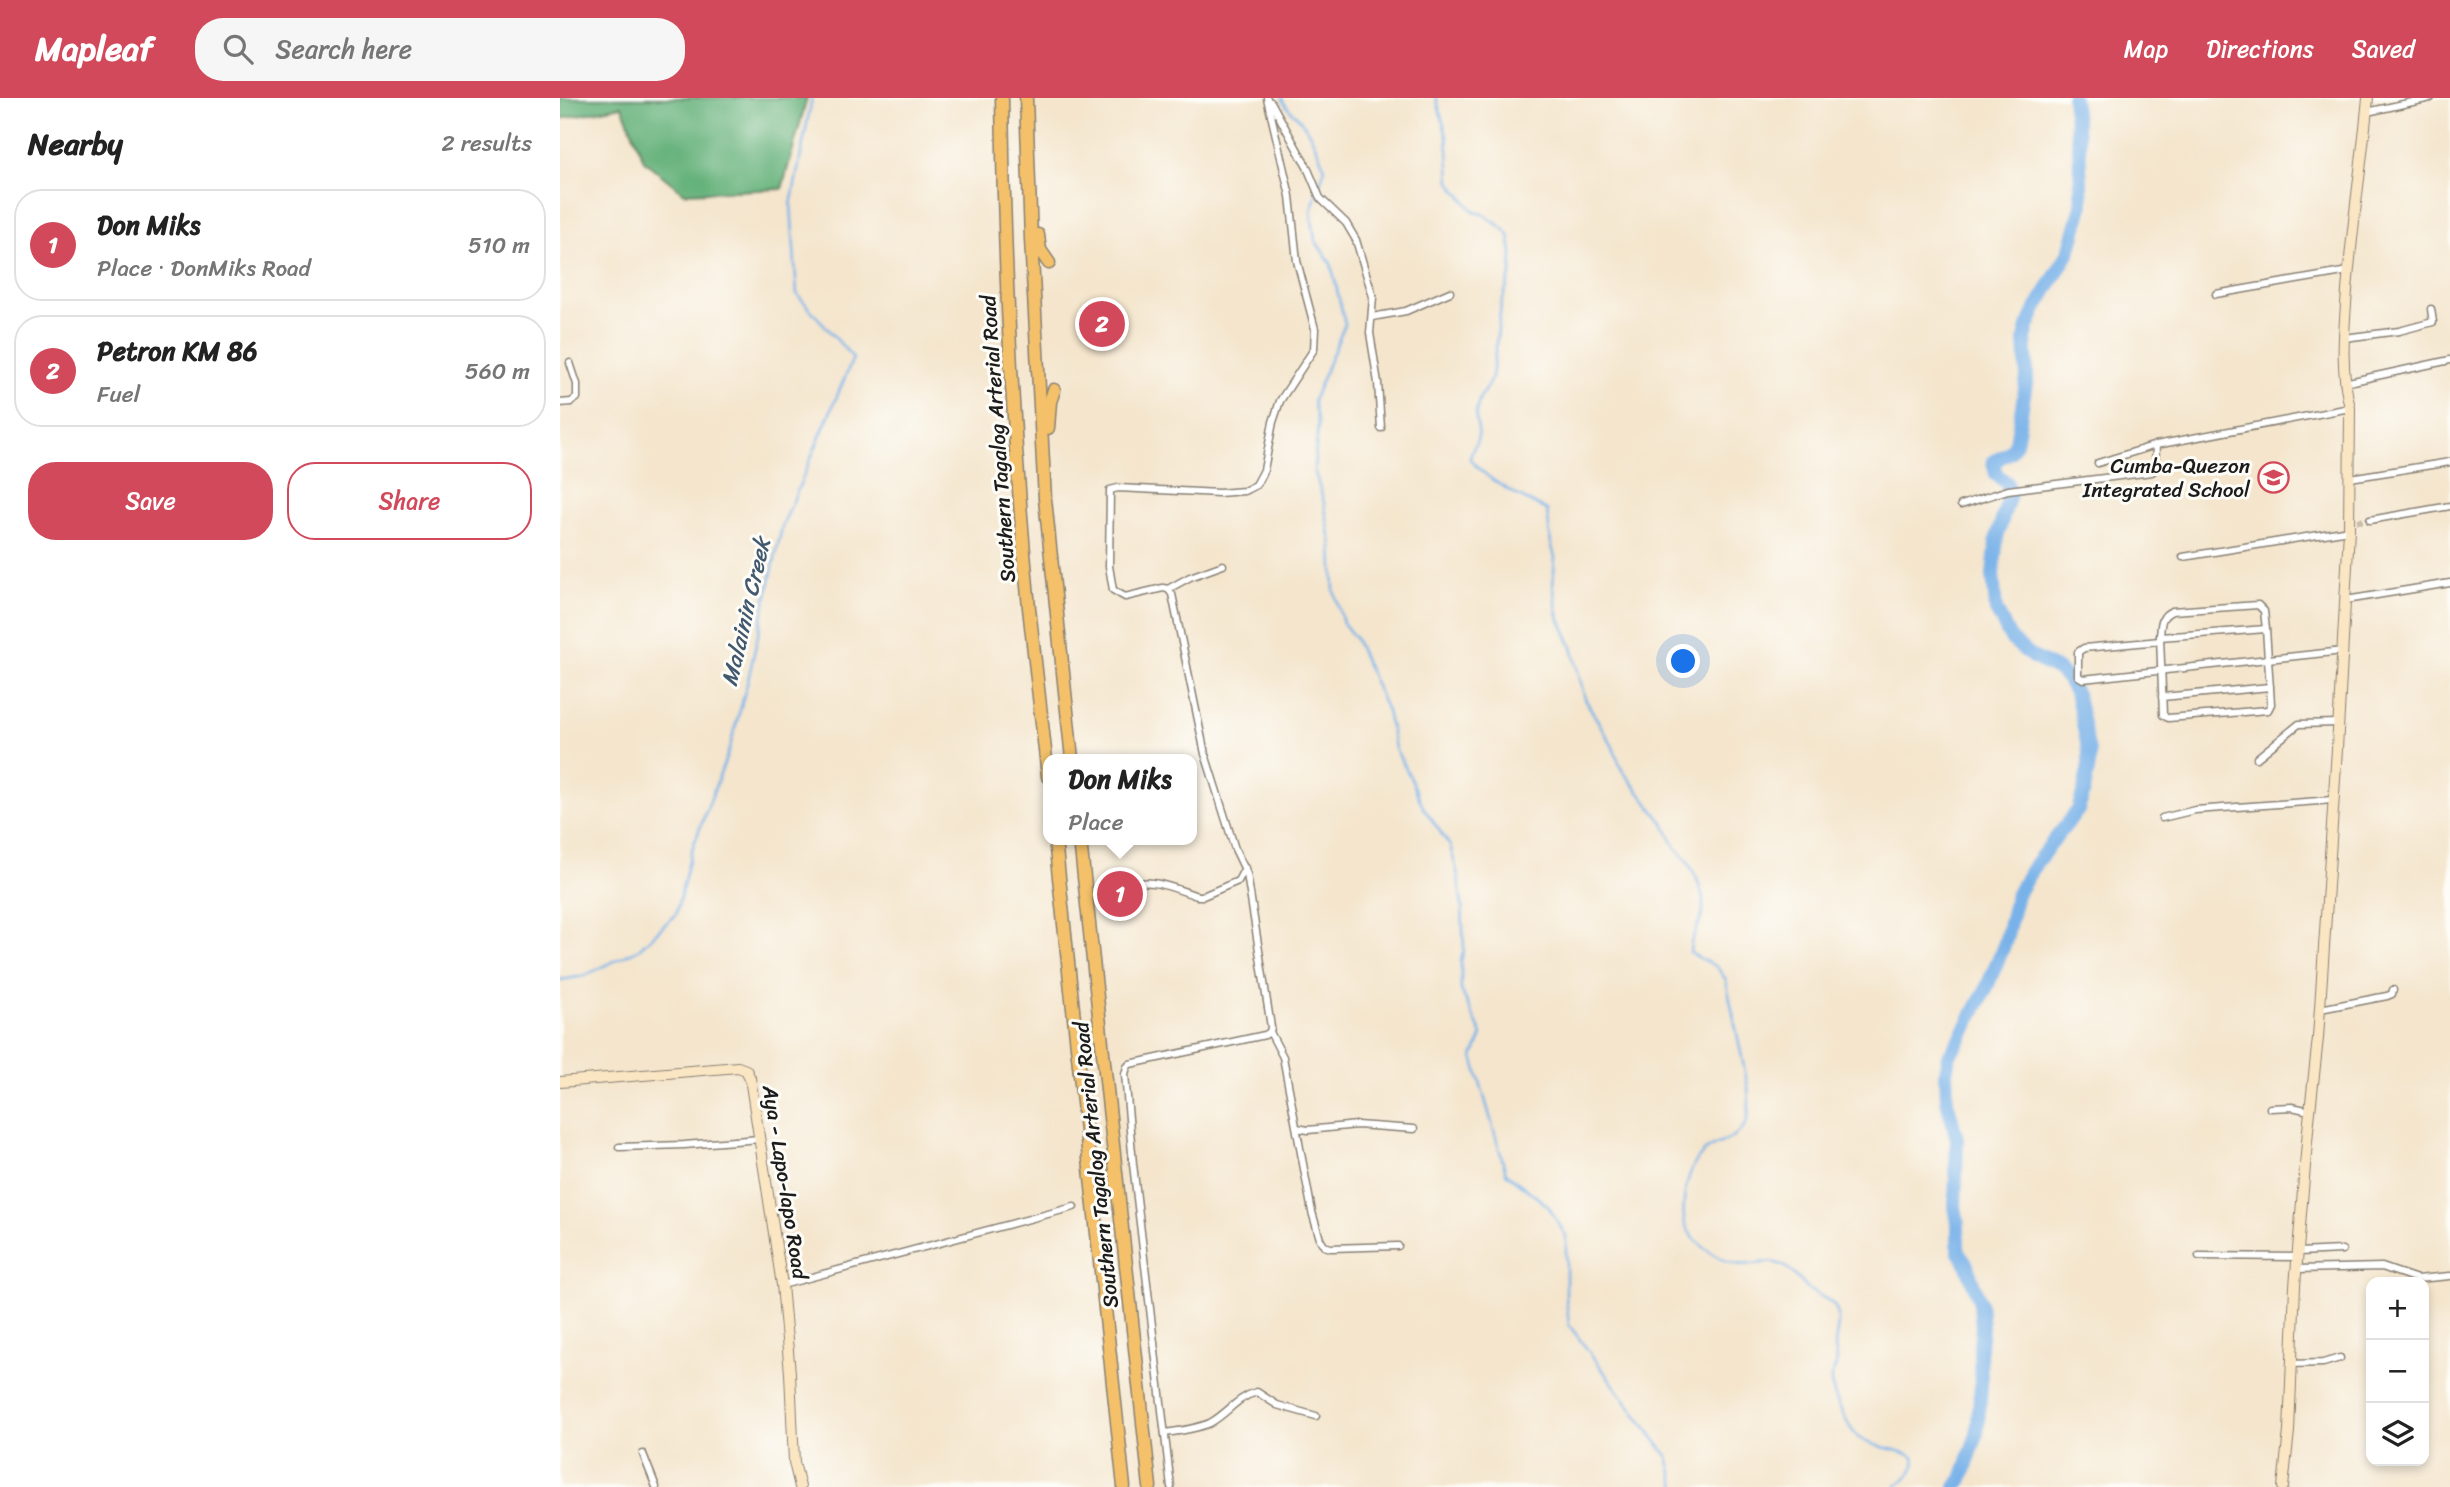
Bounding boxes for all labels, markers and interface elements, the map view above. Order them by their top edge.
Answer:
search box [195,18,685,81]
text: Mapleaf [35,20,153,78]
text: Search here [275,26,412,72]
text: Map [2124,28,2168,70]
text: Directions [2206,28,2314,70]
text: Saved [2352,28,2415,70]
icon: search [219,30,257,68]
text: Nearby [28,117,123,171]
text: 2 results [441,123,532,164]
text: Don Miks [97,202,200,248]
text: 1 [48,225,58,266]
text: 510 m [468,225,530,266]
text: Place · DonMiks Road [97,248,311,289]
street label: Southern Tagalog Arterial Road [969,292,1027,584]
pin: 2 [1079,298,1125,350]
text: Petron KM 86 [97,328,258,374]
text: 2 [46,351,60,392]
text: 560 m [465,351,530,392]
text: Fuel [97,374,140,415]
place label: Cumba-Quezon Integrated School [2082,447,2251,509]
school or university icon: Cumba-Quezon Integrated School [2256,461,2290,495]
button: Save [28,462,273,540]
button: Share [287,462,532,540]
water label: Malainin Creek [709,531,784,690]
your location [1666,644,1700,678]
popup [1043,754,1197,845]
text: Don Miks [1068,756,1172,802]
text: Place [1068,802,1124,843]
pin: 1 [1097,868,1143,920]
street label: Southern Tagalog Arterial Road [1062,1018,1130,1310]
street label: Aya - Lapo-lapo Road [751,1081,819,1284]
map controls [2366,1277,2429,1466]
button: + [2366,1277,2429,1340]
button: − [2366,1340,2429,1403]
button: layers [2366,1403,2429,1466]

